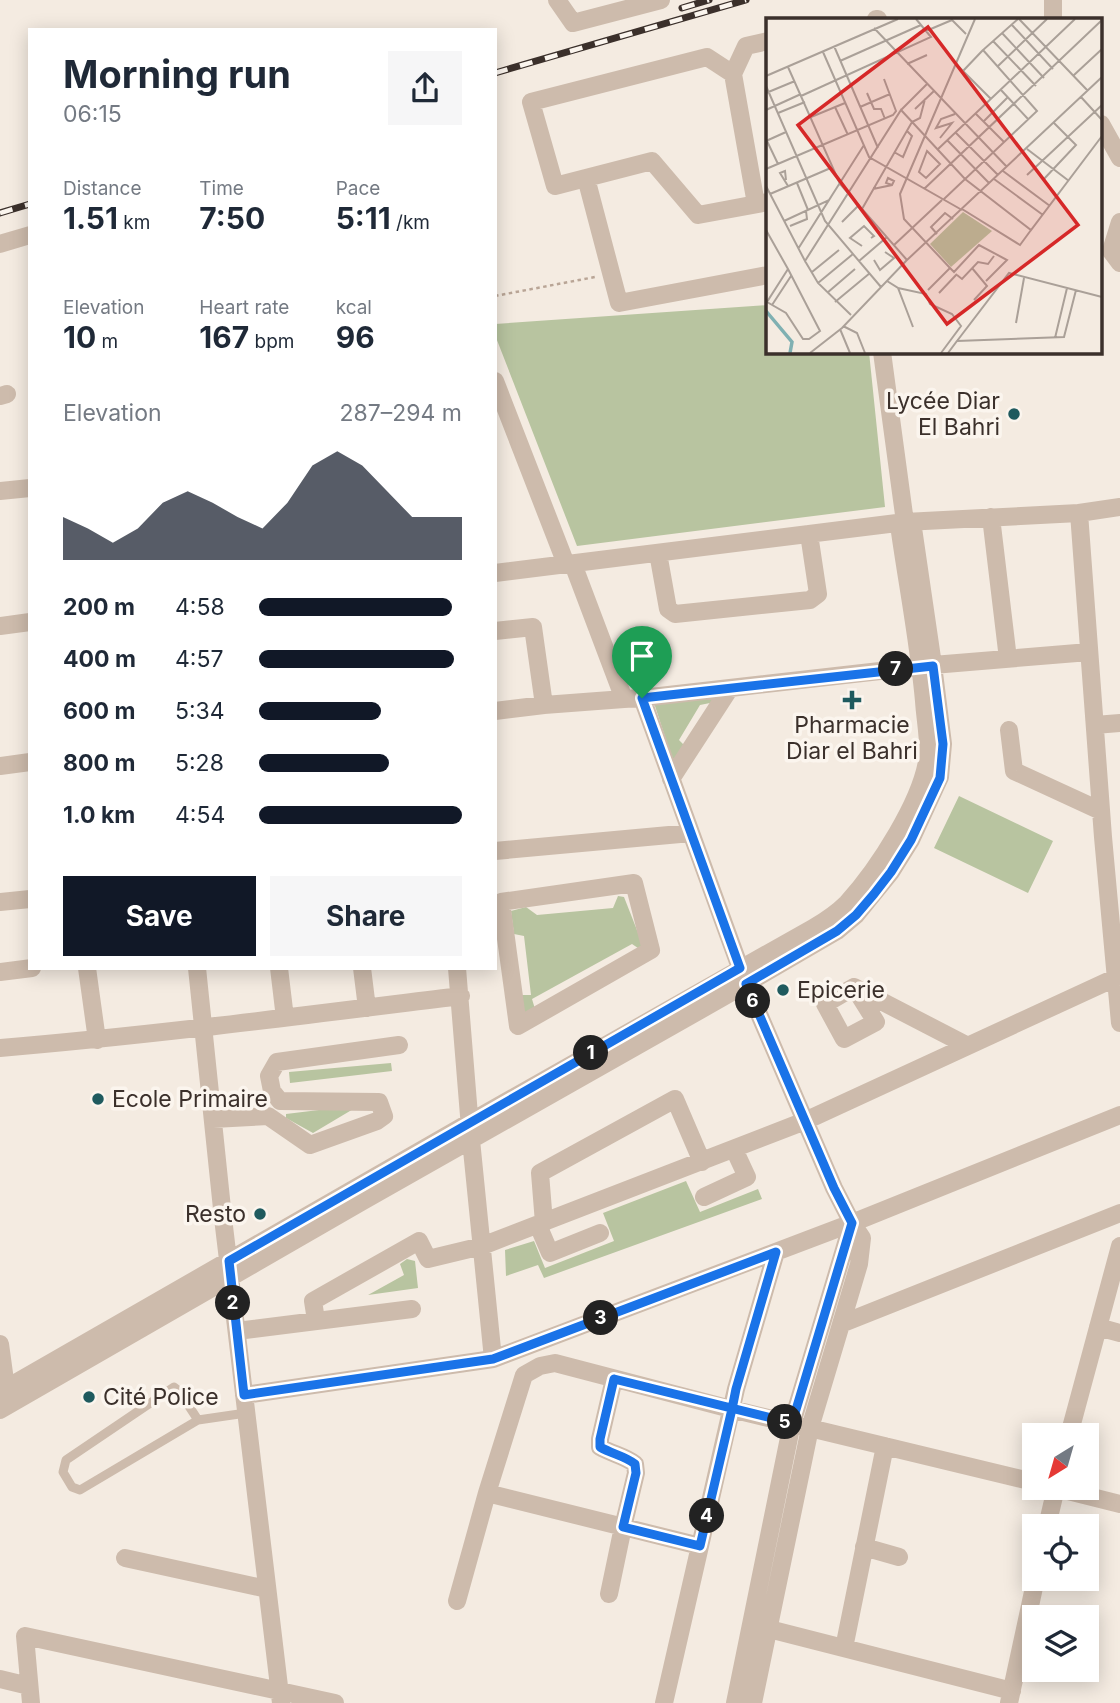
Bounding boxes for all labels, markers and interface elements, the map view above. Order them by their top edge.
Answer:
inset map [766,18,1102,354]
text: Morning run [63,51,291,97]
button: share [388,51,462,125]
text: 06:15 [63,100,122,128]
text: Distance [63,177,141,200]
text: Time [199,177,244,200]
text: Pace [336,177,380,200]
text: 1.51 [63,200,118,236]
text: 7:50 [199,200,265,236]
text: 5:11 [336,200,391,236]
text: km [118,211,150,234]
text: /km [391,211,430,234]
text: Elevation [63,296,144,319]
text: Heart rate [199,296,289,319]
text: kcal [336,296,372,319]
text: 10 [63,319,96,355]
text: 167 [199,319,249,355]
text: 96 [336,319,375,355]
text: m [96,330,118,353]
text: bpm [249,330,294,353]
place label: Lycée Diar El Bahri [886,387,1000,441]
text: Elevation [63,399,162,427]
text: 287–294 m [339,399,462,427]
marker: Lycée Diar El Bahri [1006,406,1022,422]
text: 200 m [63,593,135,621]
text: 4:58 [175,593,225,621]
pin [612,626,672,698]
icon: arrive [623,637,661,675]
text: 400 m [63,645,136,673]
text: 4:57 [175,645,223,673]
pin: 7 [878,652,914,686]
text: 7 [890,657,901,680]
marker: Pharmacie Diar el Bahri [844,692,860,708]
text: 600 m [63,697,135,725]
text: 5:34 [175,697,225,725]
place label: Pharmacie Diar el Bahri [786,711,918,765]
text: 800 m [63,749,135,777]
text: 5:28 [175,749,224,777]
text: 1.0 km [63,801,135,829]
text: 4:54 [175,801,225,829]
button: Save [63,876,256,956]
button: Share [270,876,462,956]
place label: Epicerie [797,976,885,1004]
marker: Epicerie [775,982,791,998]
pin: 6 [736,984,770,1018]
text: 6 [746,989,759,1012]
pin: 1 [574,1036,608,1070]
text: 1 [586,1041,595,1064]
place label: Ecole Primaire [112,1085,268,1113]
marker: Ecole Primaire [90,1091,106,1107]
place label: Resto [185,1200,246,1228]
marker: Resto [252,1206,268,1222]
pin: 2 [216,1286,250,1320]
text: 2 [227,1291,238,1314]
pin: 3 [584,1300,618,1336]
text: 3 [594,1306,607,1329]
place label: Cité Police [103,1383,219,1411]
marker: Cité Police [81,1389,97,1405]
pin: 5 [768,1404,802,1440]
text: 5 [778,1410,791,1433]
north arrow [1022,1423,1099,1500]
map controls [1022,1423,1099,1682]
pin: 4 [690,1498,724,1534]
text: 4 [700,1504,713,1527]
button: locate [1022,1514,1099,1591]
button: layers [1022,1605,1099,1682]

